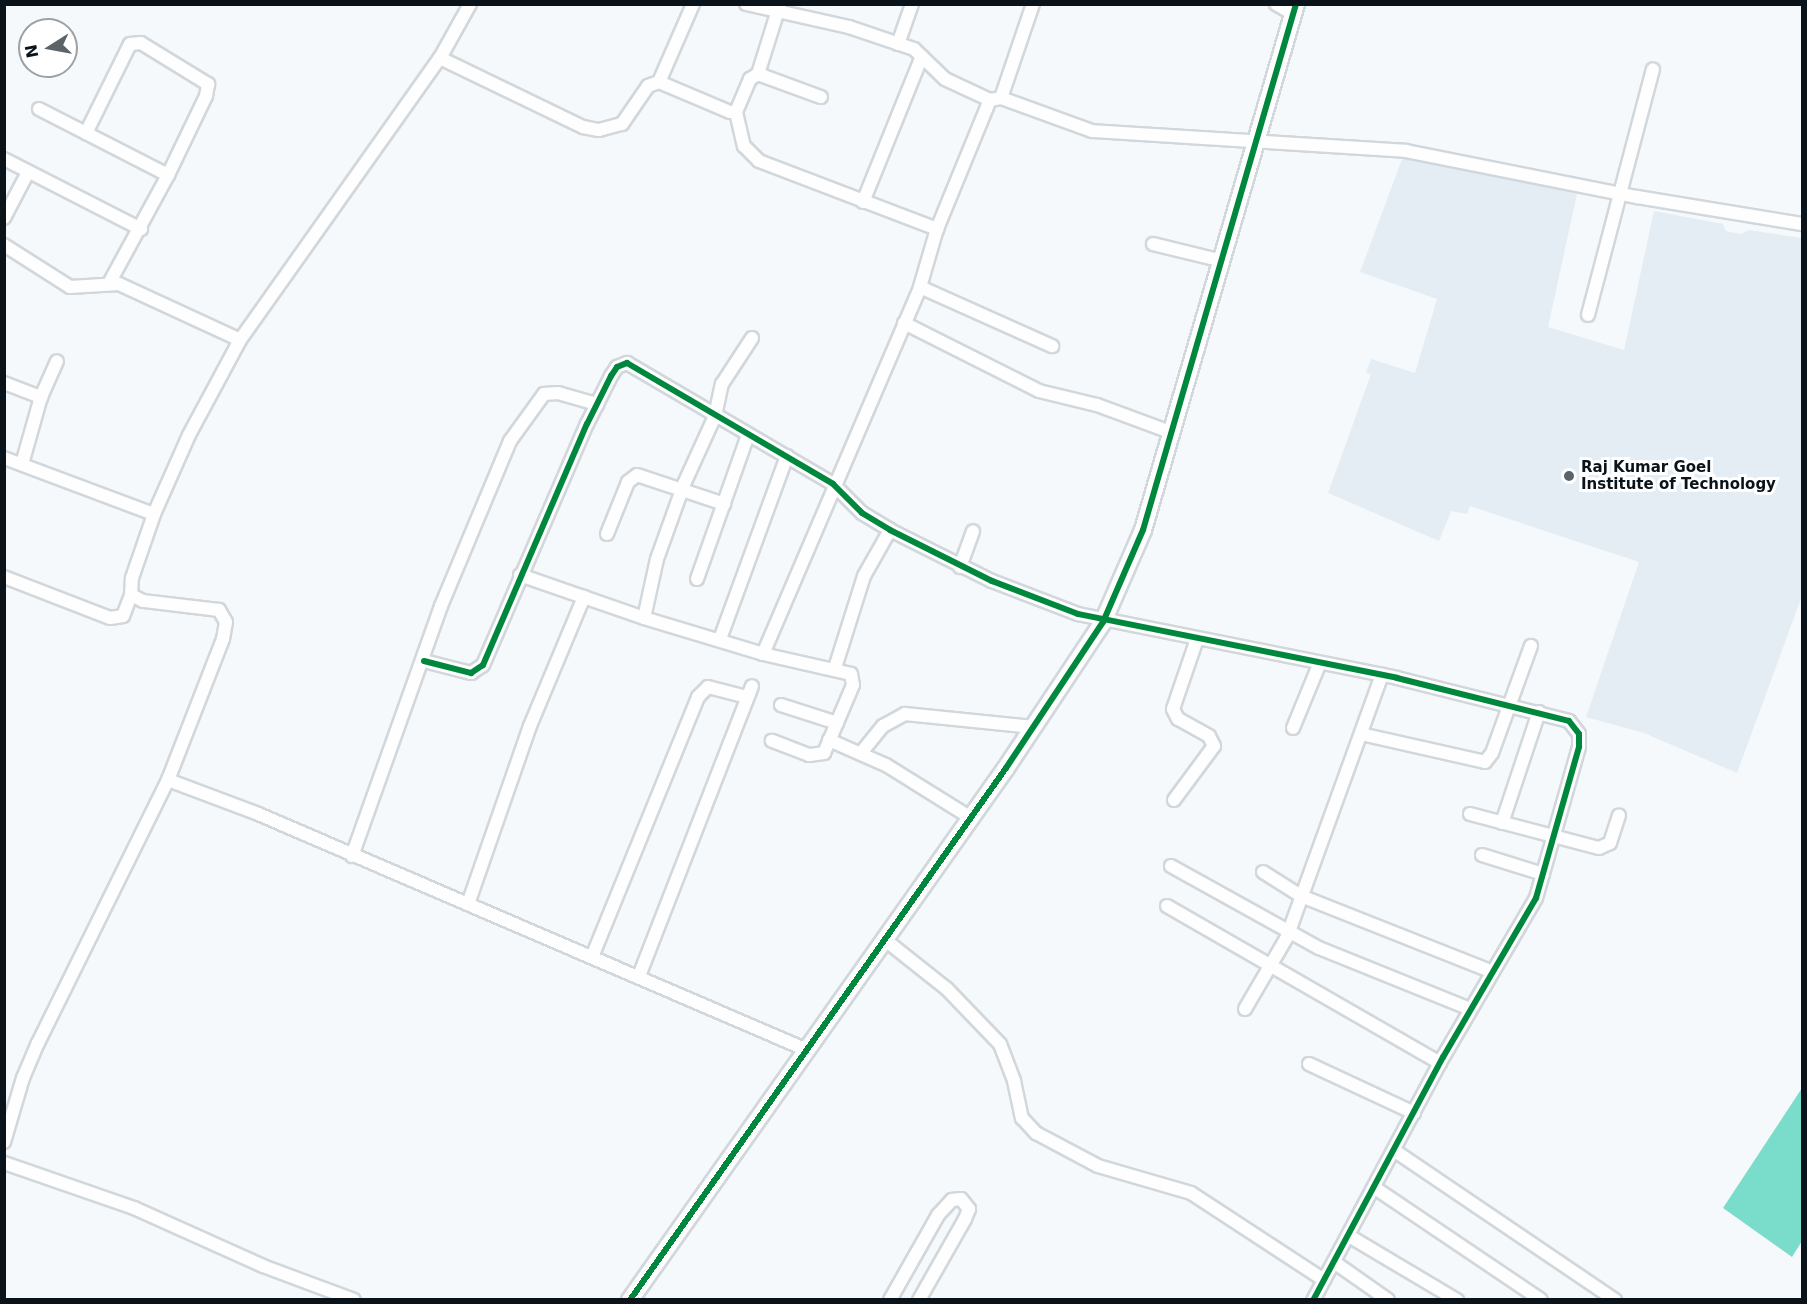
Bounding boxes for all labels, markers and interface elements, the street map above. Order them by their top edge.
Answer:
north arrow [18,18,78,78]
text: N [21,43,42,60]
place label: Raj Kumar Goel Institute of Technology [1581,458,1776,493]
marker: Raj Kumar Goel Institute of Technology [1562,469,1576,483]

